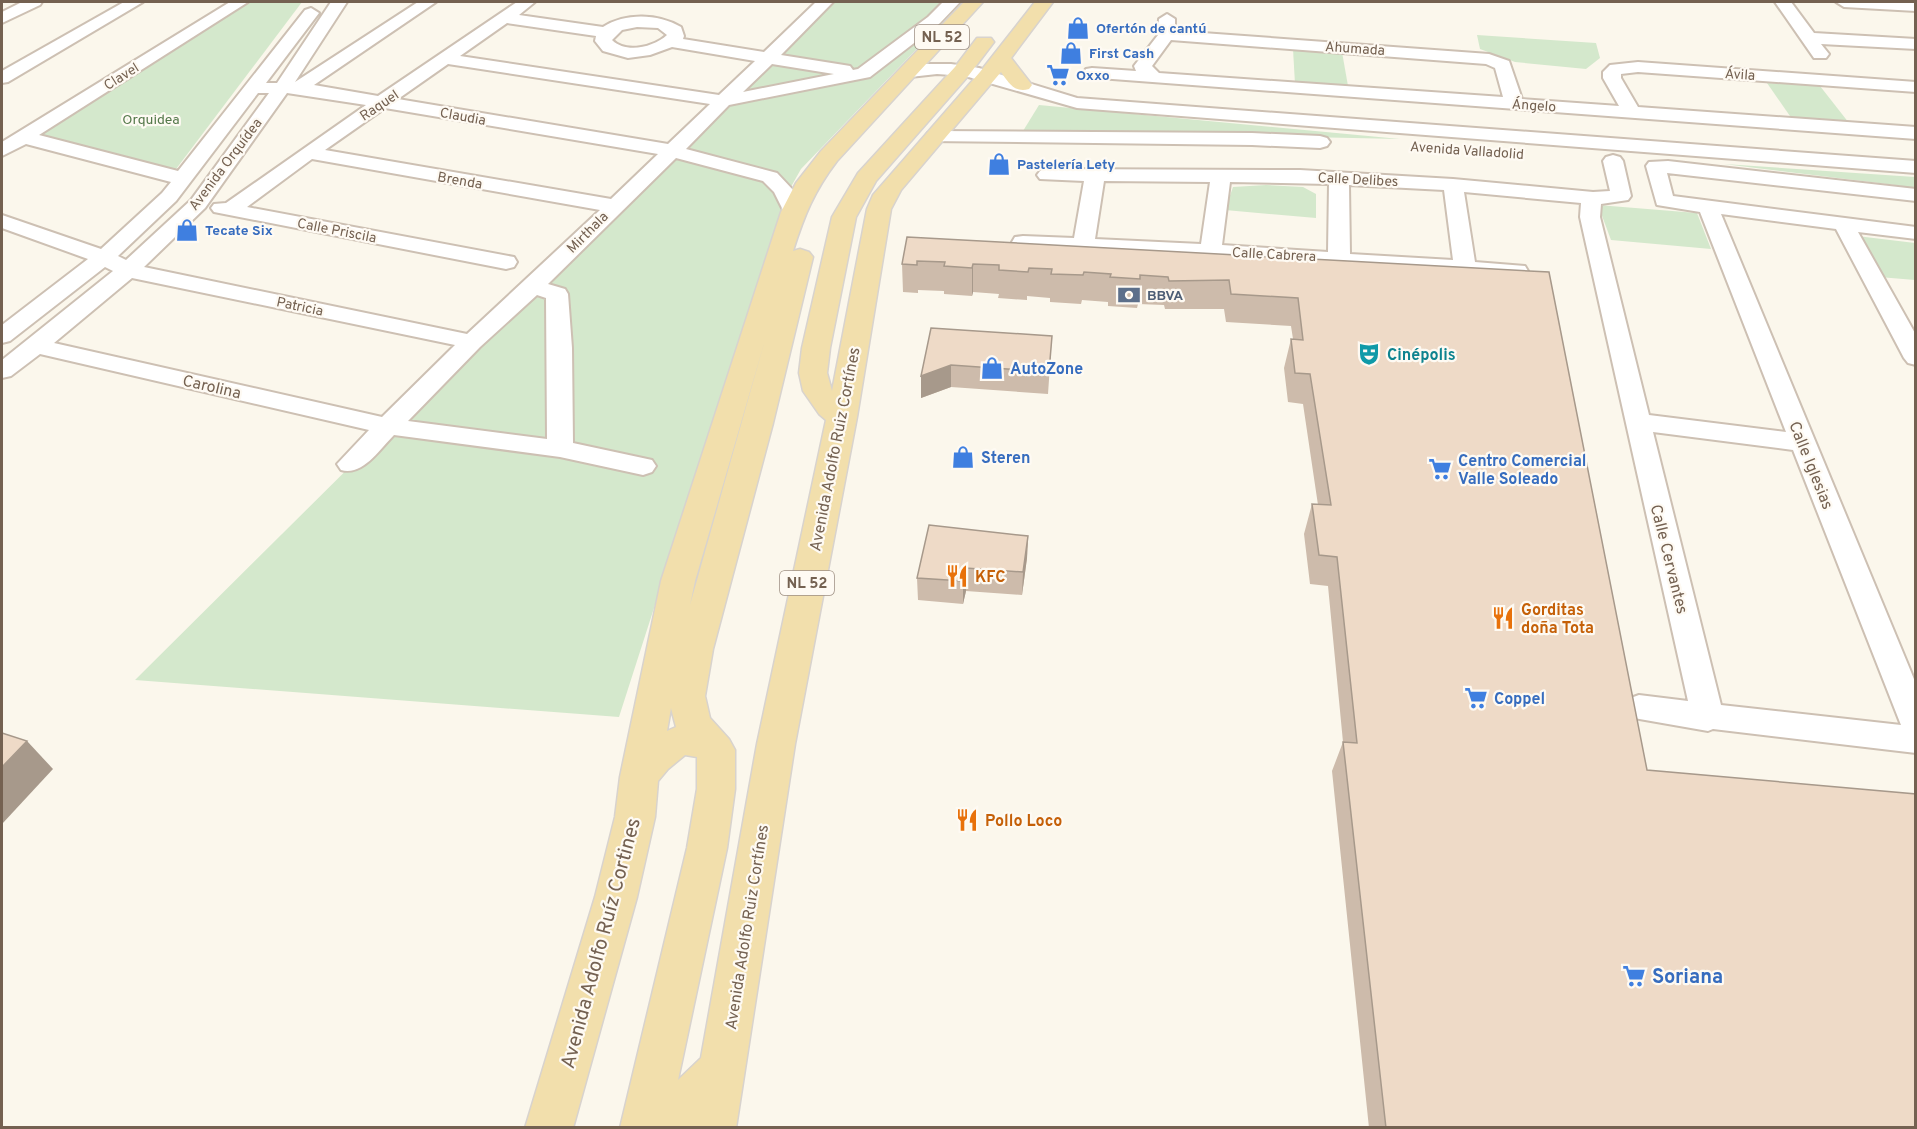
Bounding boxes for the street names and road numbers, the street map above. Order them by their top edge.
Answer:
road number: NL 52 [915,25,969,49]
street label: Ahumada [1324,39,1385,60]
street label: Clavel [101,60,143,95]
street label: Ávila [1724,65,1756,85]
street label: Raquel [357,87,403,125]
street label: Ángelo [1511,95,1557,117]
street label: Claudia [438,105,487,130]
street label: Avenida Orquídea [186,115,266,214]
street label: Avenida Valladolid [1409,139,1524,164]
street label: Brenda [436,169,484,194]
street label: Calle Delibes [1317,170,1399,191]
street label: Mirthala [564,209,612,257]
street label: Calle Priscila [296,215,378,247]
street label: Calle Cabrera [1231,245,1316,266]
street label: Patricia [275,294,325,321]
street label: Avenida Adolfo Ruiz Cortínes [806,346,866,553]
street label: Carolina [180,372,243,404]
street label: Calle Iglesias [1783,419,1837,513]
street label: Calle Cervantes [1645,503,1691,616]
road number: NL 52 [780,571,834,595]
street label: Avenida Adolfo Ruíz Cortines [556,815,648,1072]
street label: Avenida Adolfo Ruiz Cortínes [722,823,774,1031]

